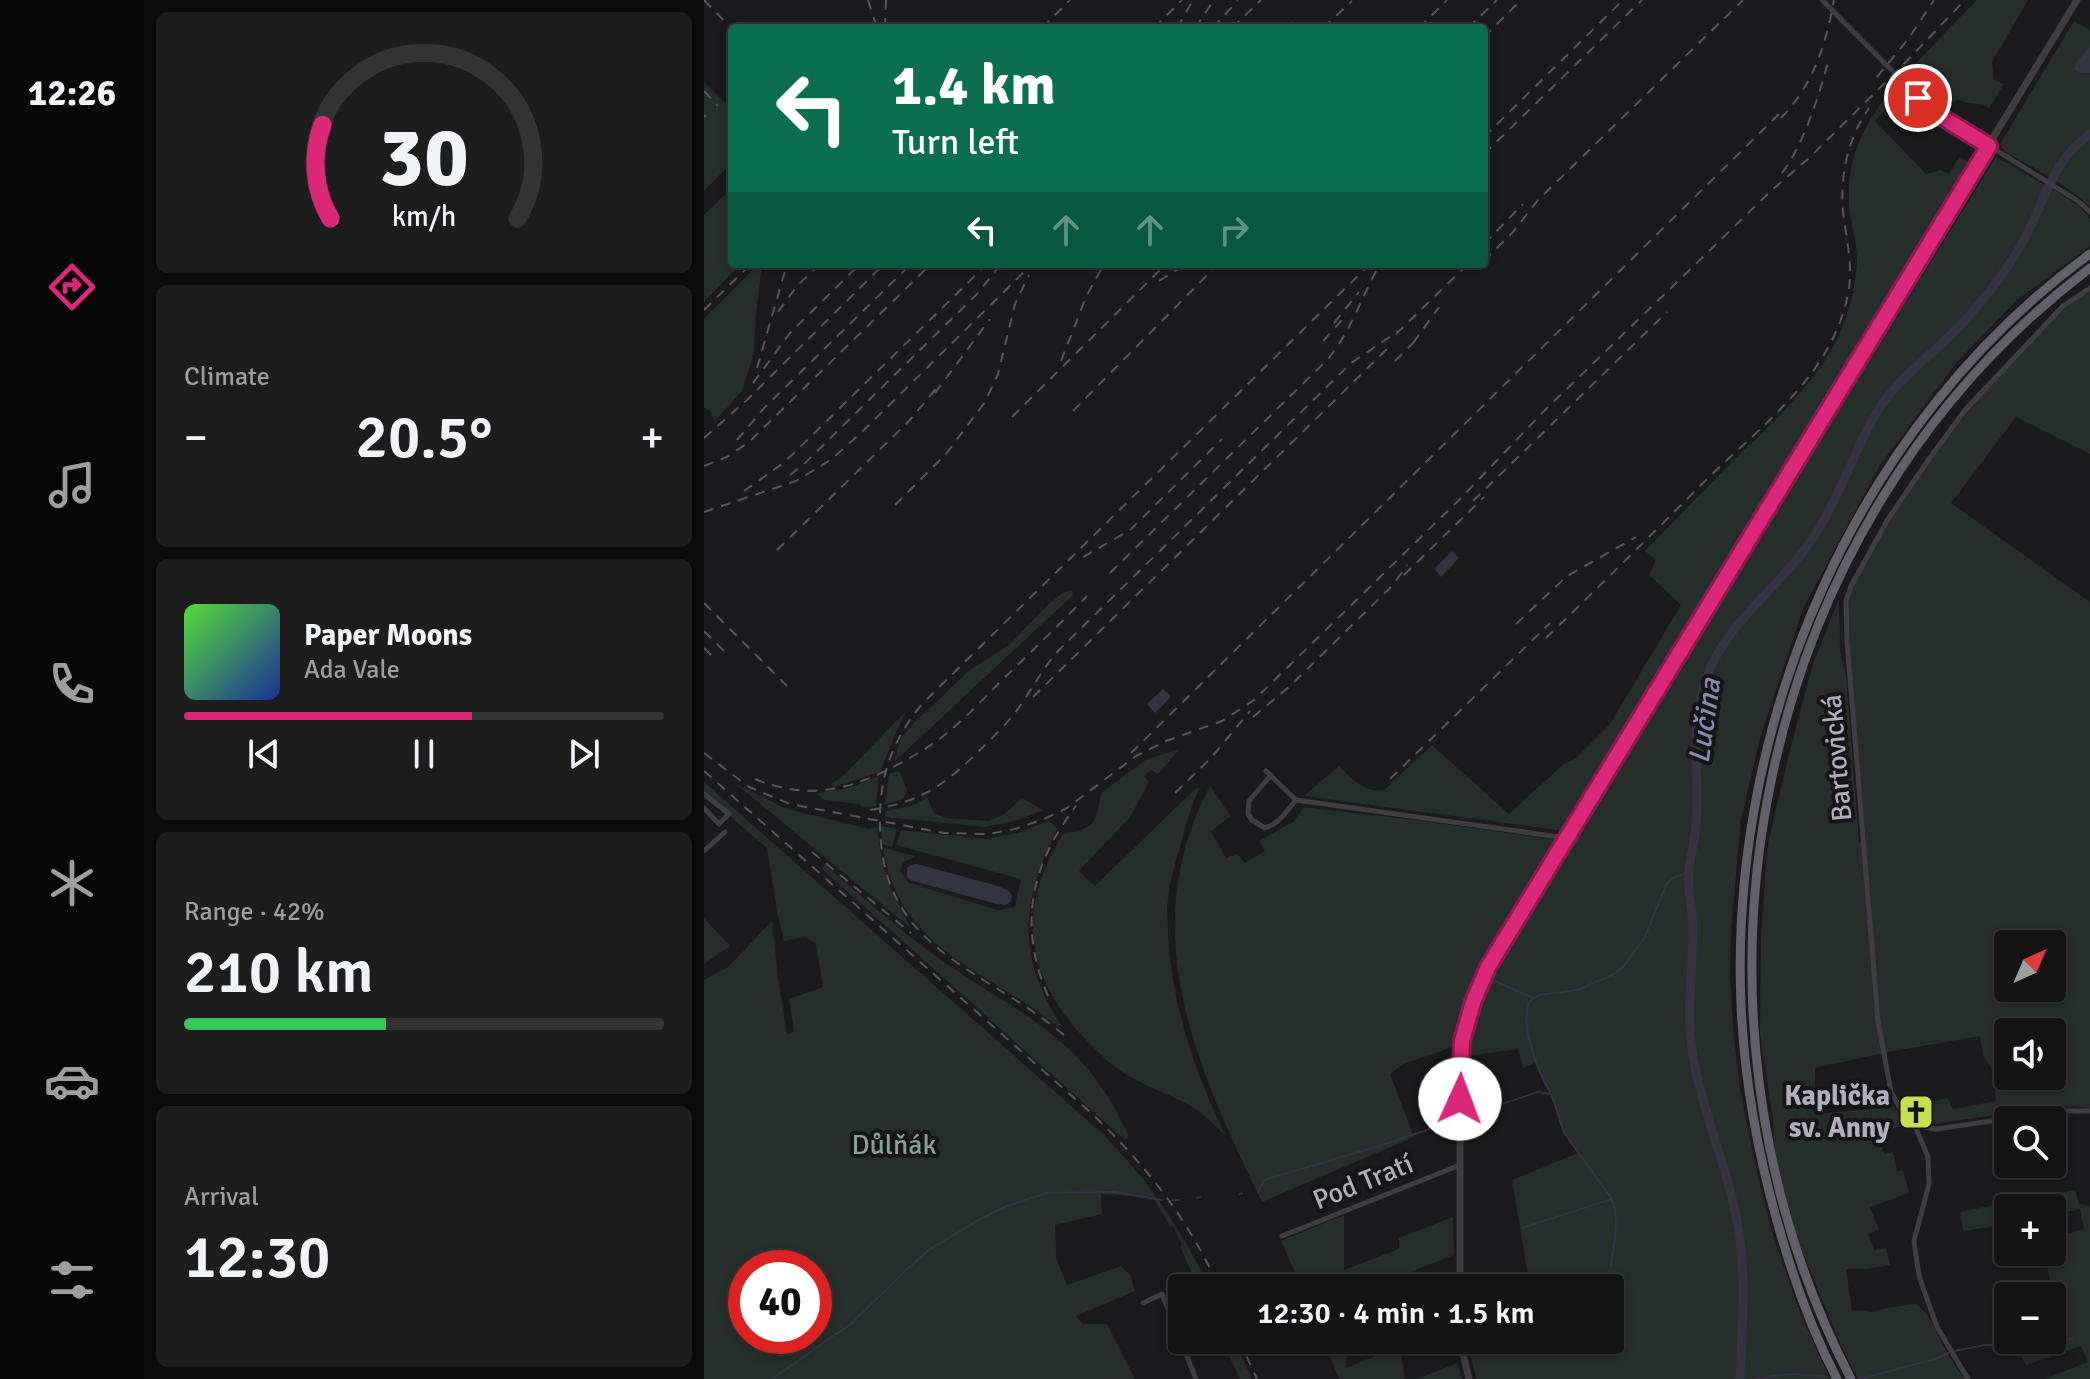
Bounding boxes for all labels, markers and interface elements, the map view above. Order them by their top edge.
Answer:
text: 1.4 km [892,51,1055,120]
icon: left [760,56,864,160]
pin [1884,64,1952,132]
text: 12:26 [28,71,116,116]
icon: arrive [1896,76,1940,120]
text: 30 [379,106,469,208]
text: Turn left [892,120,1019,165]
text: km/h [392,199,456,234]
icon: left [960,208,1004,252]
icon: ahead [1044,208,1088,252]
icon: ahead [1128,208,1172,252]
icon: right [1212,208,1256,252]
icon: directions [44,259,100,315]
text: Climate [184,361,270,393]
text: 20.5° [356,401,492,475]
text: − [184,411,208,465]
text: + [640,411,664,465]
icon: music [44,457,100,513]
text: Paper Moons [304,617,472,654]
text: Ada Vale [304,654,400,686]
icon: phone [44,656,100,712]
water label: Lučina [1681,675,1729,766]
street label: Bartovická [1815,693,1859,823]
icon: previous [242,732,286,776]
icon: pause [402,732,446,776]
icon: next [562,732,606,776]
icon: climate [44,855,100,911]
text: Range · 42% [184,896,325,928]
north arrow [1994,930,2066,1002]
map controls [1994,930,2066,1354]
text: 210 km [184,936,373,1010]
button: sound [1994,1018,2066,1090]
icon: car [44,1053,100,1109]
position arrow [1418,1057,1502,1141]
place label: Kaplička sv. Anny [1784,1079,1890,1145]
church icon: Kaplička sv. Anny [1897,1093,1935,1131]
button: search [1994,1106,2066,1178]
park label: Důlňák [851,1128,937,1162]
street label: Pod Tratí [1308,1146,1418,1217]
text: Arrival [184,1181,259,1213]
button: + [1994,1194,2066,1266]
text: 12:30 [184,1221,331,1295]
speed limit sign: 40 [728,1250,832,1354]
icon: filters [44,1252,100,1308]
button: − [1994,1282,2066,1354]
text: 12:30 · 4 min · 1.5 km [1257,1295,1535,1332]

